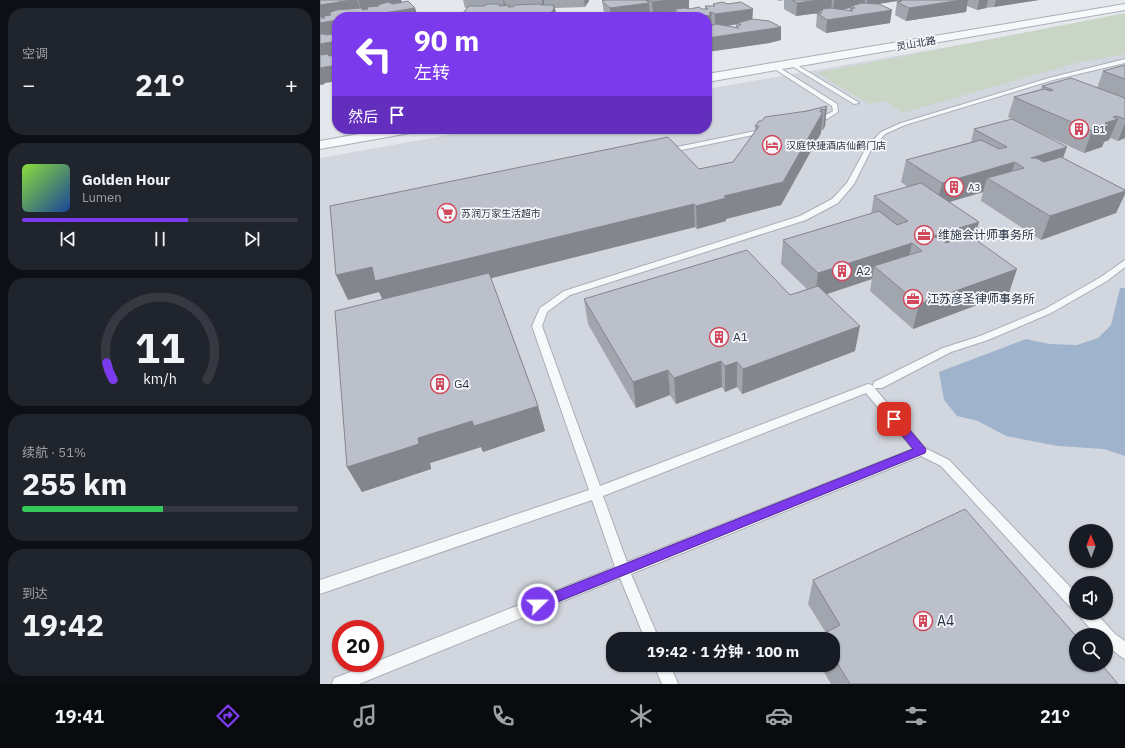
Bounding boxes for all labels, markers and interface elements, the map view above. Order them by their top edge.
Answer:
text: 90 m [414,22,479,59]
icon: left [348,28,400,80]
street label: 灵山北路 [895,34,937,53]
text: 空调 [22,45,48,62]
text: 左转 [414,61,450,84]
text: 21° [135,65,185,104]
text: − [22,70,35,99]
text: + [285,70,298,99]
icon: arrive [386,104,408,126]
text: 然后 [348,107,378,126]
building icon: B1 [1068,118,1090,140]
place label: B1 [1093,123,1106,136]
hotel icon: 汉庭快捷酒店仙鹤门店 [761,134,783,156]
place label: 汉庭快捷酒店仙鹤门店 [786,139,886,152]
text: Golden Hour [82,170,170,189]
building icon: A3 [943,176,965,198]
place label: A3 [968,181,980,194]
text: Lumen [82,189,122,206]
supermarket icon: 苏润万家生活超市 [436,202,458,224]
place label: 苏润万家生活超市 [461,207,541,220]
office icon: 维施会计师事务所 [913,224,935,246]
place label: 维施会计师事务所 [938,227,1034,242]
icon: previous [57,228,79,250]
icon: pause [149,228,171,250]
icon: next [241,228,263,250]
building icon: A2 [831,260,853,282]
place label: A2 [856,263,871,278]
office icon: 江苏彦圣律师事务所 [902,288,924,310]
place label: 江苏彦圣律师事务所 [927,291,1035,306]
text: 11 [135,320,185,374]
building icon: A1 [708,326,730,348]
place label: A1 [733,329,748,344]
text: km/h [143,369,177,388]
building icon: G4 [429,373,451,395]
place label: G4 [454,376,470,391]
pin [877,402,911,436]
icon: arrive [883,408,905,430]
text: 续航 · 51% [22,444,86,461]
text: 255 km [22,464,127,503]
north arrow [1069,524,1113,568]
map controls [1069,524,1113,672]
button: sound [1069,576,1113,620]
position arrow [517,583,559,625]
text: 到达 [22,585,48,602]
text: 19:42 [22,605,104,644]
building icon: A4 [912,610,934,632]
place label: A4 [937,612,954,630]
speed limit sign: 20 [332,620,384,672]
button: search [1069,628,1113,672]
text: 19:42 · 1 分钟 · 100 m [647,642,799,661]
icon: directions [214,702,242,730]
icon: music [351,702,379,730]
icon: phone [489,702,517,730]
icon: climate [627,702,655,730]
icon: car [765,702,793,730]
icon: filters [902,702,930,730]
text: 19:41 [55,705,104,728]
text: 21° [1040,705,1070,728]

